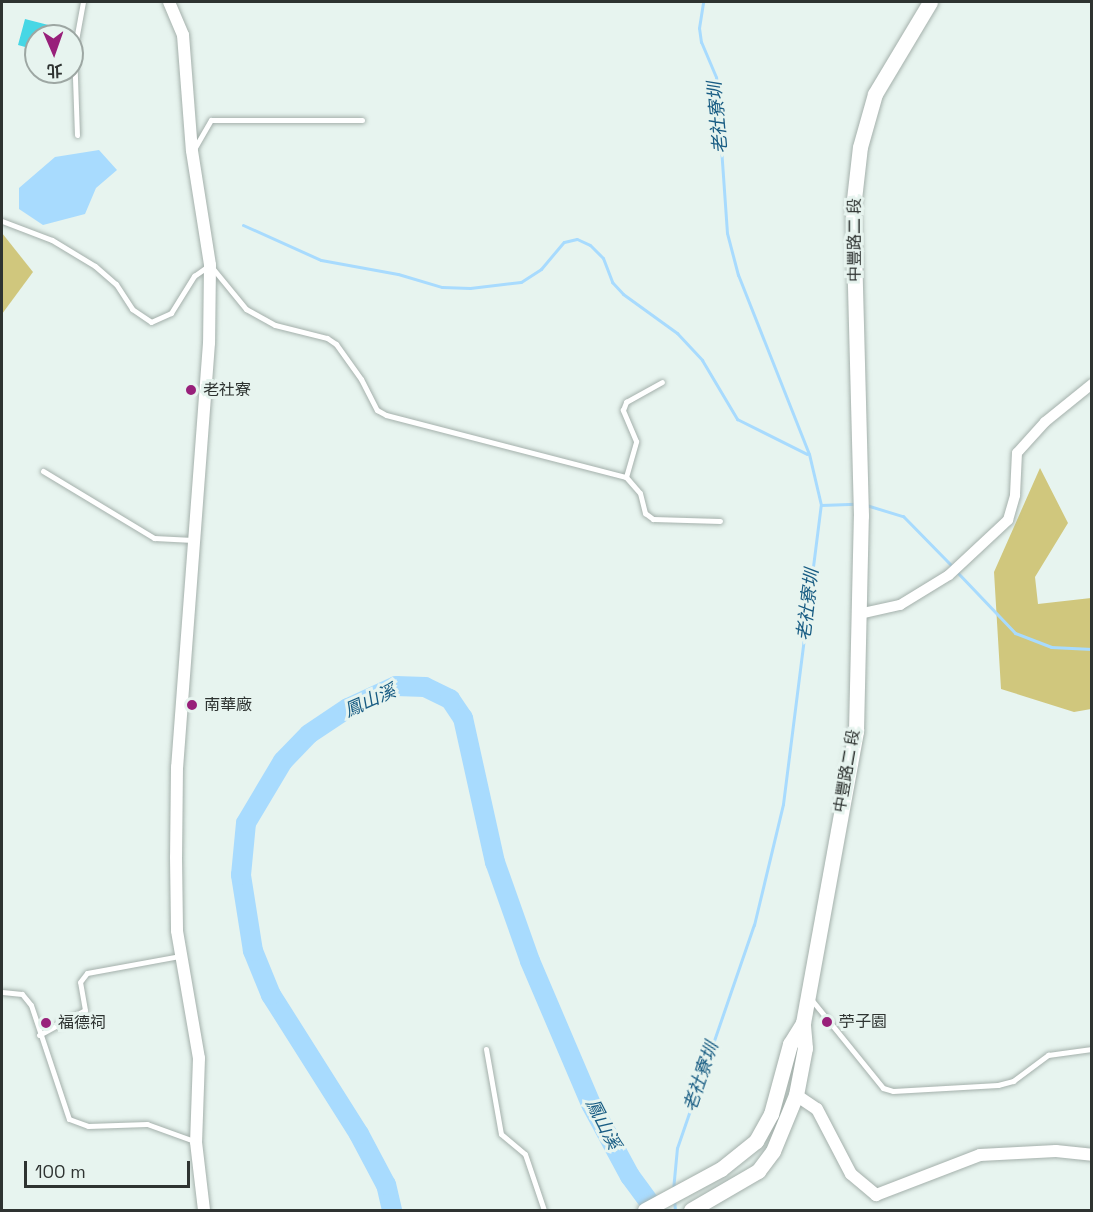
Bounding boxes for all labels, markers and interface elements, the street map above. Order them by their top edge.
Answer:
north arrow [24,24,84,84]
text: 北 [46,60,63,81]
water label: 老社寮圳 [704,81,732,155]
street label: 中豐路二 段 [845,198,865,282]
place label: 老社寮 [203,380,251,400]
marker: 老社寮 [184,383,198,397]
water label: 老社寮圳 [793,568,823,642]
water label: 鳳山溪 [341,680,399,722]
place label: 南華廠 [204,695,252,715]
marker: 南華廠 [185,698,199,712]
street label: 中豐路二 段 [830,728,864,814]
place label: 苧子園 [839,1012,887,1032]
place label: 福德祠 [58,1013,106,1033]
marker: 苧子園 [820,1015,834,1029]
marker: 福德祠 [39,1016,53,1030]
water label: 老社寮圳 [679,1039,723,1115]
water label: 鳳山溪 [581,1095,625,1153]
scale bar [27,1149,194,1187]
text: 100 m [35,1160,86,1183]

